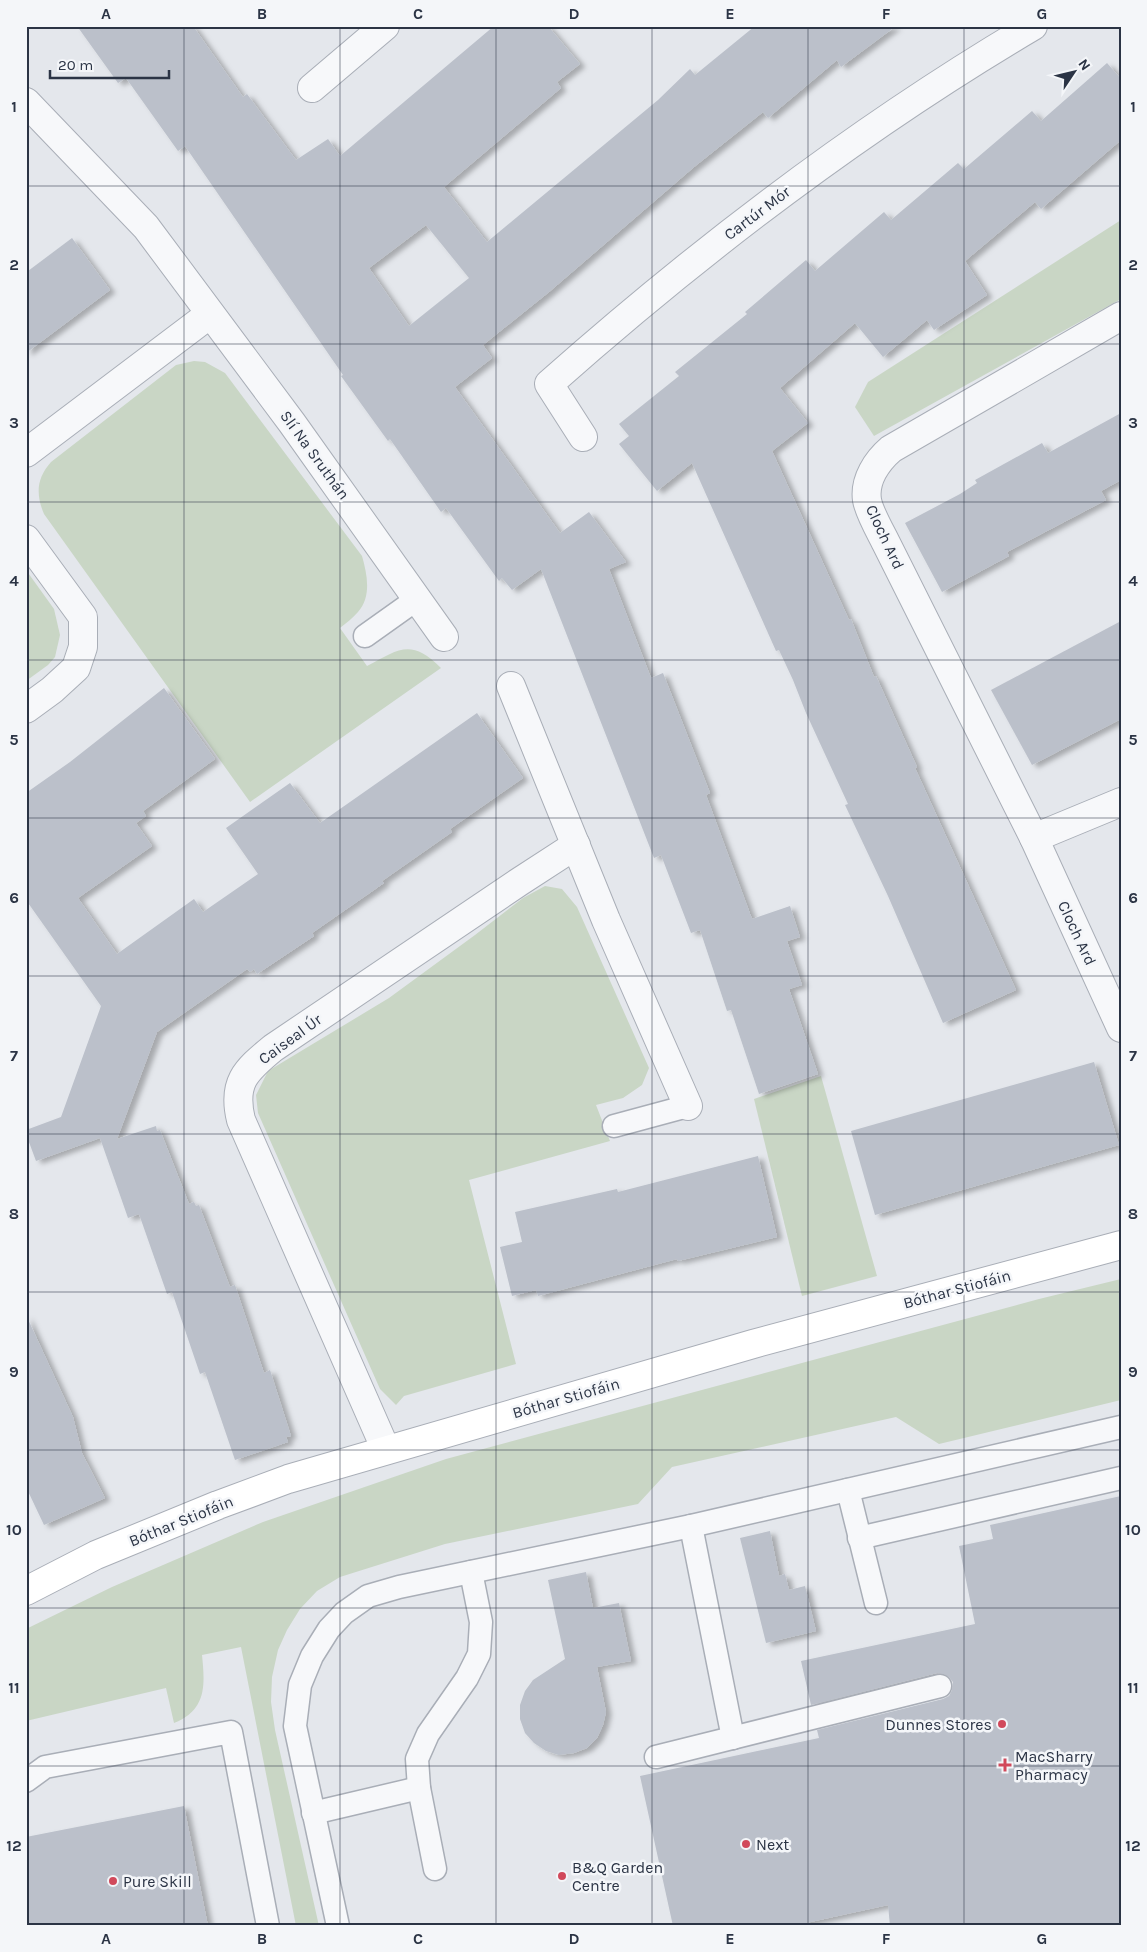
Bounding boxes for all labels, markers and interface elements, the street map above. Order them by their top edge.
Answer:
text: A [101,4,111,23]
text: B [257,4,267,23]
text: C [413,4,423,23]
text: D [569,4,580,23]
text: E [725,4,735,23]
text: F [882,4,891,23]
text: G [1037,4,1047,23]
scale bar [50,48,169,80]
north arrow [1050,48,1100,98]
text: 20 m [58,56,93,74]
text: N [1074,56,1094,74]
text: 1 [11,97,17,116]
text: 1 [1130,97,1136,116]
street label: Cartúr Mór [720,182,794,244]
text: 2 [9,255,19,274]
text: 2 [1128,255,1138,274]
street label: Slí Na Sruthán [276,407,354,503]
text: 3 [9,413,19,432]
text: 3 [1128,413,1138,432]
street label: Cloch Ard [862,502,908,572]
text: 4 [9,571,19,590]
text: 4 [1128,571,1138,590]
text: 5 [9,730,19,749]
text: 5 [1128,730,1138,749]
text: 6 [9,888,19,907]
text: 6 [1128,888,1138,907]
street label: Cloch Ard [1054,898,1100,968]
street label: Caiseal Úr [255,1010,325,1068]
text: 7 [10,1046,18,1065]
text: 7 [1129,1046,1137,1065]
text: 8 [9,1204,19,1223]
text: 8 [1128,1204,1138,1223]
street label: Bóthar Stiofáin [901,1266,1013,1312]
text: 9 [9,1362,19,1381]
text: 9 [1128,1362,1138,1381]
street label: Bóthar Stiofáin [510,1374,622,1422]
street label: Bóthar Stiofáin [126,1491,236,1551]
text: 10 [6,1520,22,1539]
text: 10 [1125,1520,1141,1539]
text: 11 [8,1678,20,1697]
text: 11 [1127,1678,1139,1697]
place label: Dunnes Stores [885,1715,992,1734]
marker: Dunnes Stores [996,1718,1008,1730]
place label: MacSharry Pharmacy [1015,1747,1093,1784]
marker: MacSharry Pharmacy [999,1759,1011,1771]
place label: Next [756,1835,789,1854]
text: 12 [6,1836,22,1855]
text: 12 [1125,1836,1141,1855]
marker: Next [740,1838,752,1850]
place label: B&Q Garden Centre [572,1858,663,1895]
marker: B&Q Garden Centre [556,1870,568,1882]
place label: Pure Skill [123,1872,192,1891]
marker: Pure Skill [107,1875,119,1887]
text: A [101,1929,111,1948]
text: B [257,1929,267,1948]
text: C [413,1929,423,1948]
text: D [569,1929,580,1948]
text: E [725,1929,735,1948]
text: F [882,1929,891,1948]
text: G [1037,1929,1047,1948]

